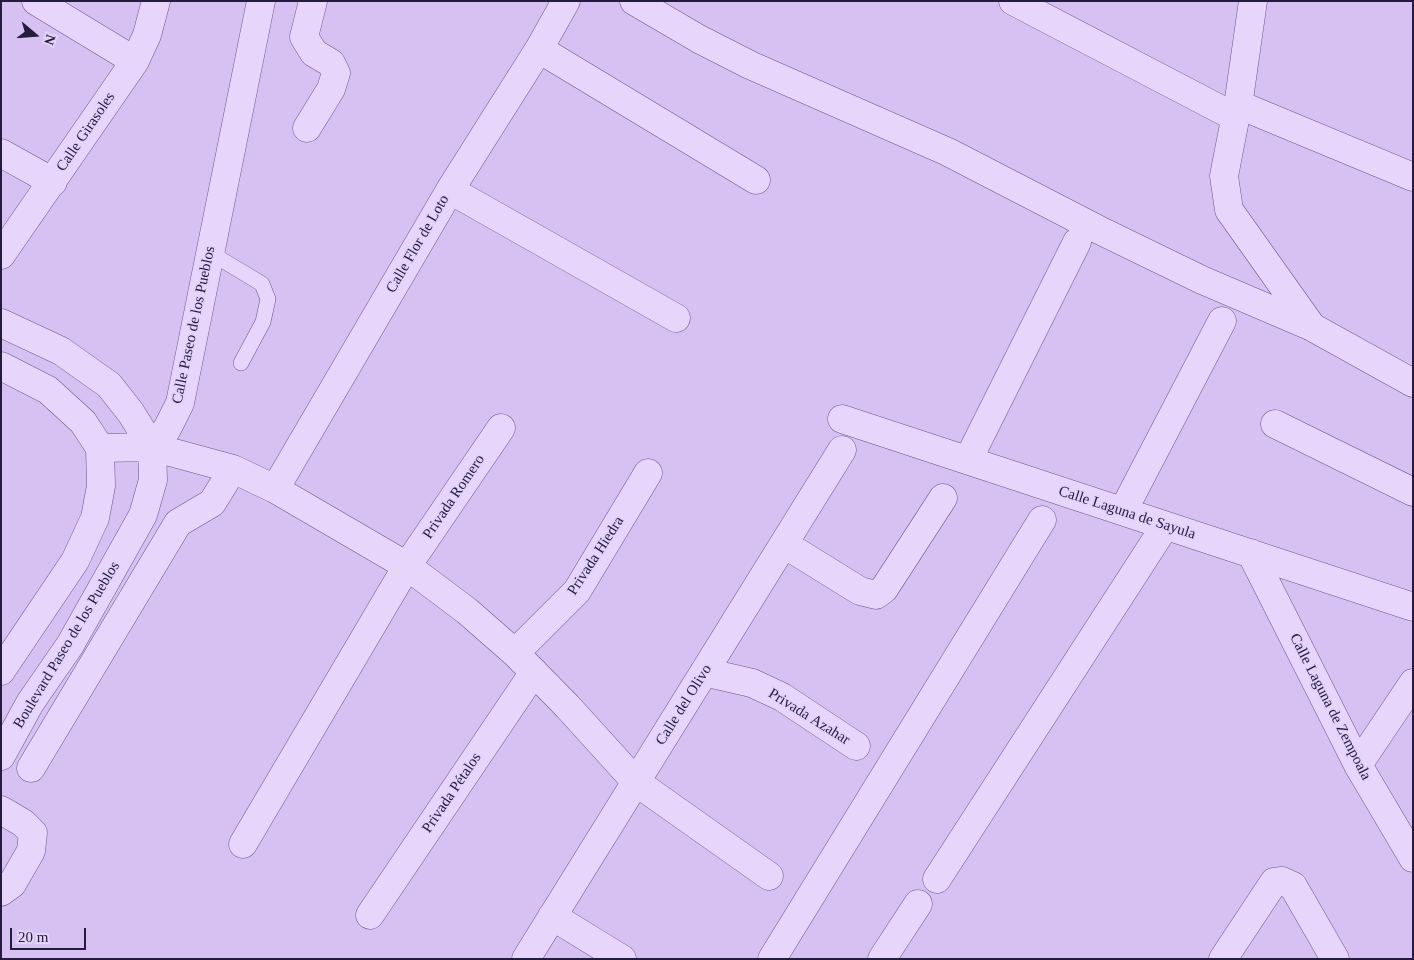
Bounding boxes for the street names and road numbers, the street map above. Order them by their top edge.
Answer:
street label: Calle Girasoles [53,89,119,175]
street label: Calle Flor de Loto [383,192,453,296]
street label: Calle Paseo de los Pueblos [168,244,220,406]
street label: Privada Romero [419,451,489,543]
street label: Calle Laguna de Sayula [1056,482,1198,544]
street label: Privada Hiedra [564,513,628,599]
street label: Boulevard Paseo de los Pueblos [10,558,124,732]
street label: Calle Laguna de Zempoala [1285,631,1375,783]
street label: Calle del Olivo [652,661,716,749]
street label: Privada Azahar [765,685,853,749]
street label: Privada Pétalos [419,749,485,837]

